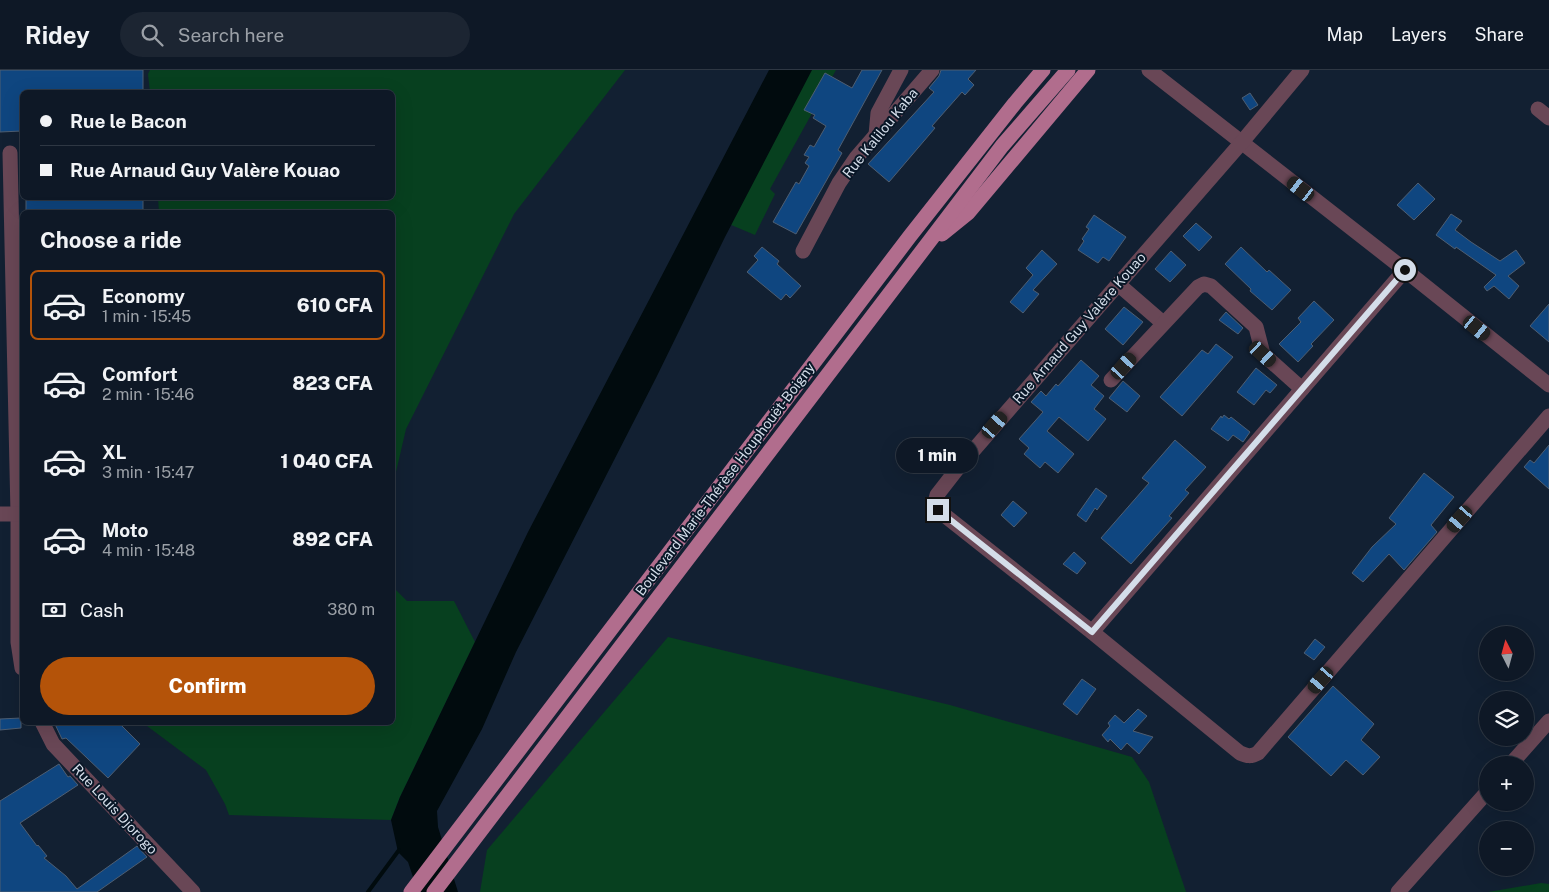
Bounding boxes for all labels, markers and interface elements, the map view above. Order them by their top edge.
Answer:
search box [120,12,470,57]
text: Ridey [25,21,90,49]
icon: search [138,21,166,49]
text: Search here [178,24,284,46]
text: Map [1327,24,1363,45]
text: Layers [1391,24,1447,45]
text: Share [1475,24,1524,45]
street label: Rue Kalilou Kaba [839,85,921,181]
text: Rue le Bacon [70,110,187,132]
text: Rue Arnaud Guy Valère Kouao [70,159,340,181]
car [1284,174,1317,204]
text: Choose a ride [40,227,182,253]
street label: Rue Arnaud Guy Valère Kouao [1009,249,1149,407]
route start [1394,259,1416,281]
icon: car [42,283,87,328]
text: Economy [102,285,185,307]
text: 610 CFA [297,294,373,316]
text: 1 min · 15:45 [102,307,191,326]
car [1460,313,1493,343]
car [1246,338,1279,370]
car [1108,350,1139,382]
street label: Boulevard Marie-Thérèse Houphouët-Boigny [632,359,818,599]
icon: car [42,361,87,406]
text: Comfort [102,363,178,385]
text: 823 CFA [292,372,373,394]
text: 2 min · 15:46 [102,385,194,404]
car [979,409,1010,441]
callout: 1 min [897,438,979,472]
icon: car [42,439,87,484]
text: XL [102,441,127,463]
text: 1 min [917,446,957,465]
text: 1 040 CFA [280,450,373,472]
text: 3 min · 15:47 [102,463,194,482]
route end [927,499,949,521]
car [1444,503,1475,535]
icon: car [42,517,87,562]
text: Moto [102,519,148,541]
text: 892 CFA [292,528,373,550]
text: 4 min · 15:48 [102,541,195,560]
icon: cash [40,596,68,624]
text: Cash [80,599,124,621]
text: 380 m [327,600,375,619]
north arrow [1479,626,1534,681]
map controls [1479,626,1534,876]
button: Confirm [40,657,375,715]
car [1305,664,1336,696]
button: layers [1479,691,1534,746]
button: + [1479,756,1534,811]
street label: Rue Louis Djorogo [69,761,161,857]
button: − [1479,821,1534,876]

